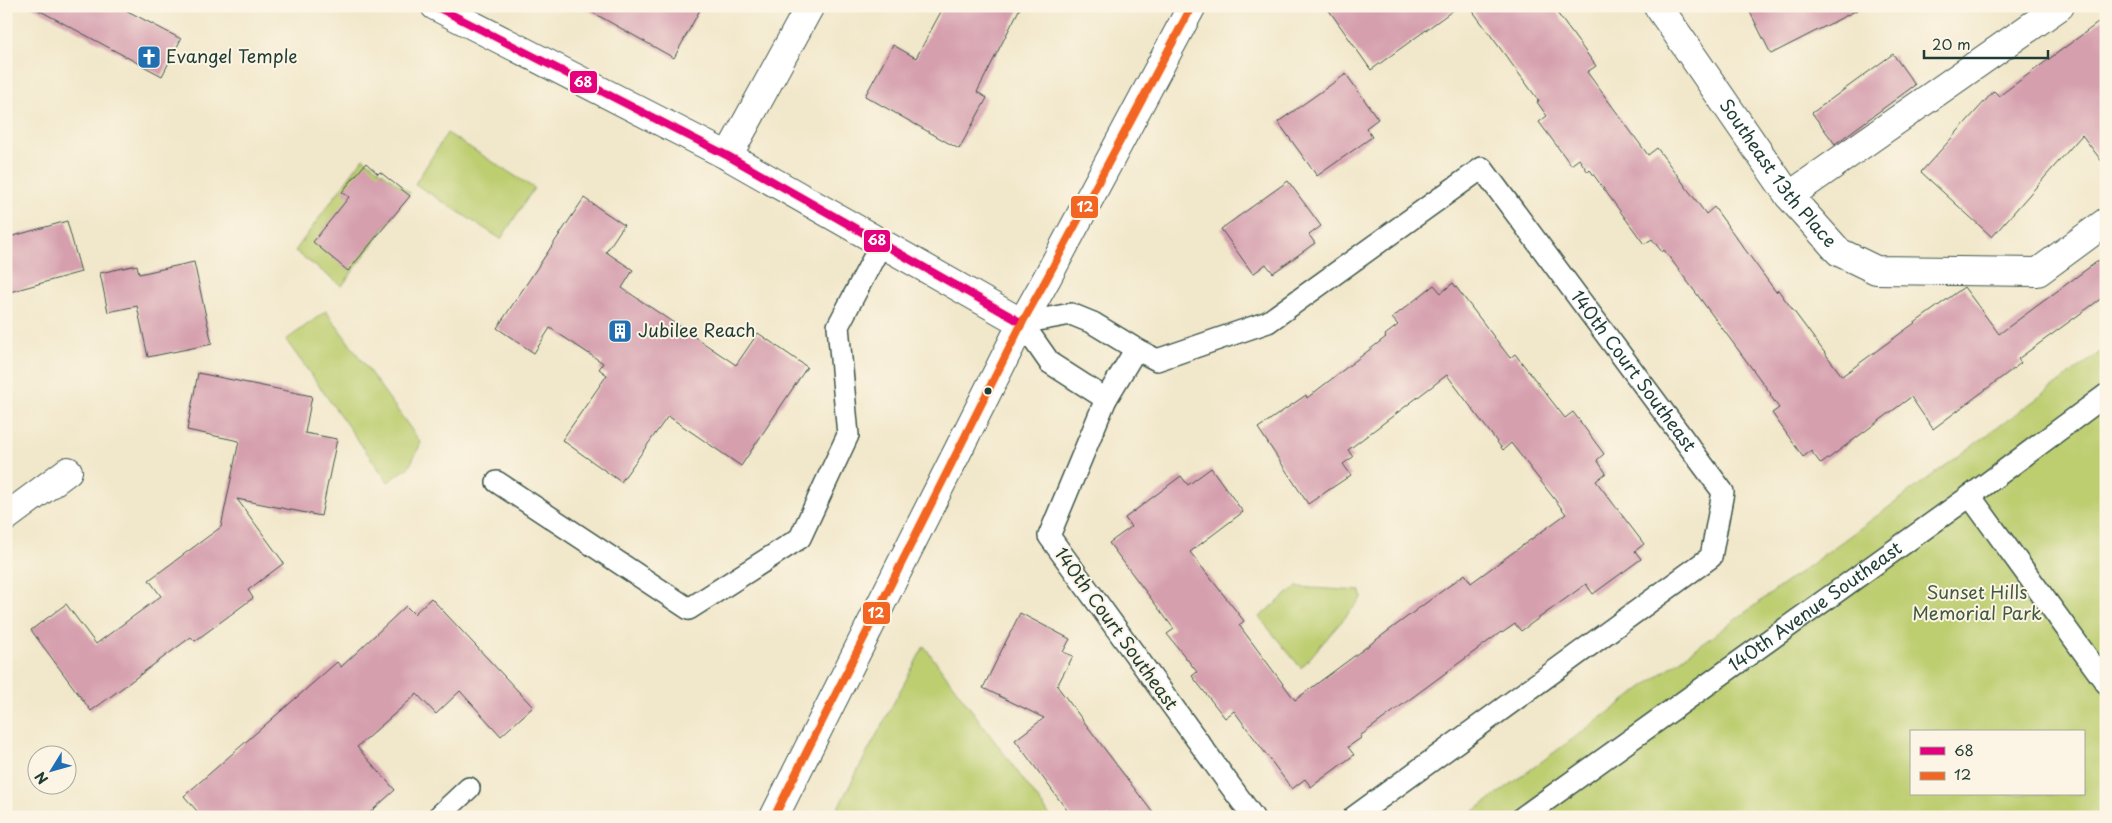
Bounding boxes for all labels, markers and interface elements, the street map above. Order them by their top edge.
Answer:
scale bar [1924,28,2048,60]
text: 20 m [1932,32,1971,55]
place label: Evangel Temple [166,42,298,69]
church icon: Evangel Temple [136,44,162,70]
line badge: 68 [569,70,598,94]
text: 68 [574,71,593,92]
street label: Southeast 13th Place [1714,93,1844,253]
line badge: 12 [1070,195,1099,219]
text: 12 [1077,196,1093,217]
line badge: 68 [863,229,891,253]
text: 68 [868,229,887,250]
street label: 140th Court Southeast [1565,284,1704,457]
place label: Jubilee Reach [638,316,755,343]
building icon: Jubilee Reach [607,318,633,344]
unlabelled marker [983,386,993,396]
street label: 140th Avenue Southeast [1722,534,1907,677]
street label: 140th Court Southeast [1049,541,1186,715]
park label: Sunset Hills Memorial Park [1912,578,2042,626]
line badge: 12 [862,601,891,625]
text: 12 [868,602,884,623]
legend [1910,730,2084,796]
text: 68 [1954,738,1974,761]
north arrow [28,746,78,796]
text: 12 [1954,762,1971,785]
text: N [29,767,53,789]

